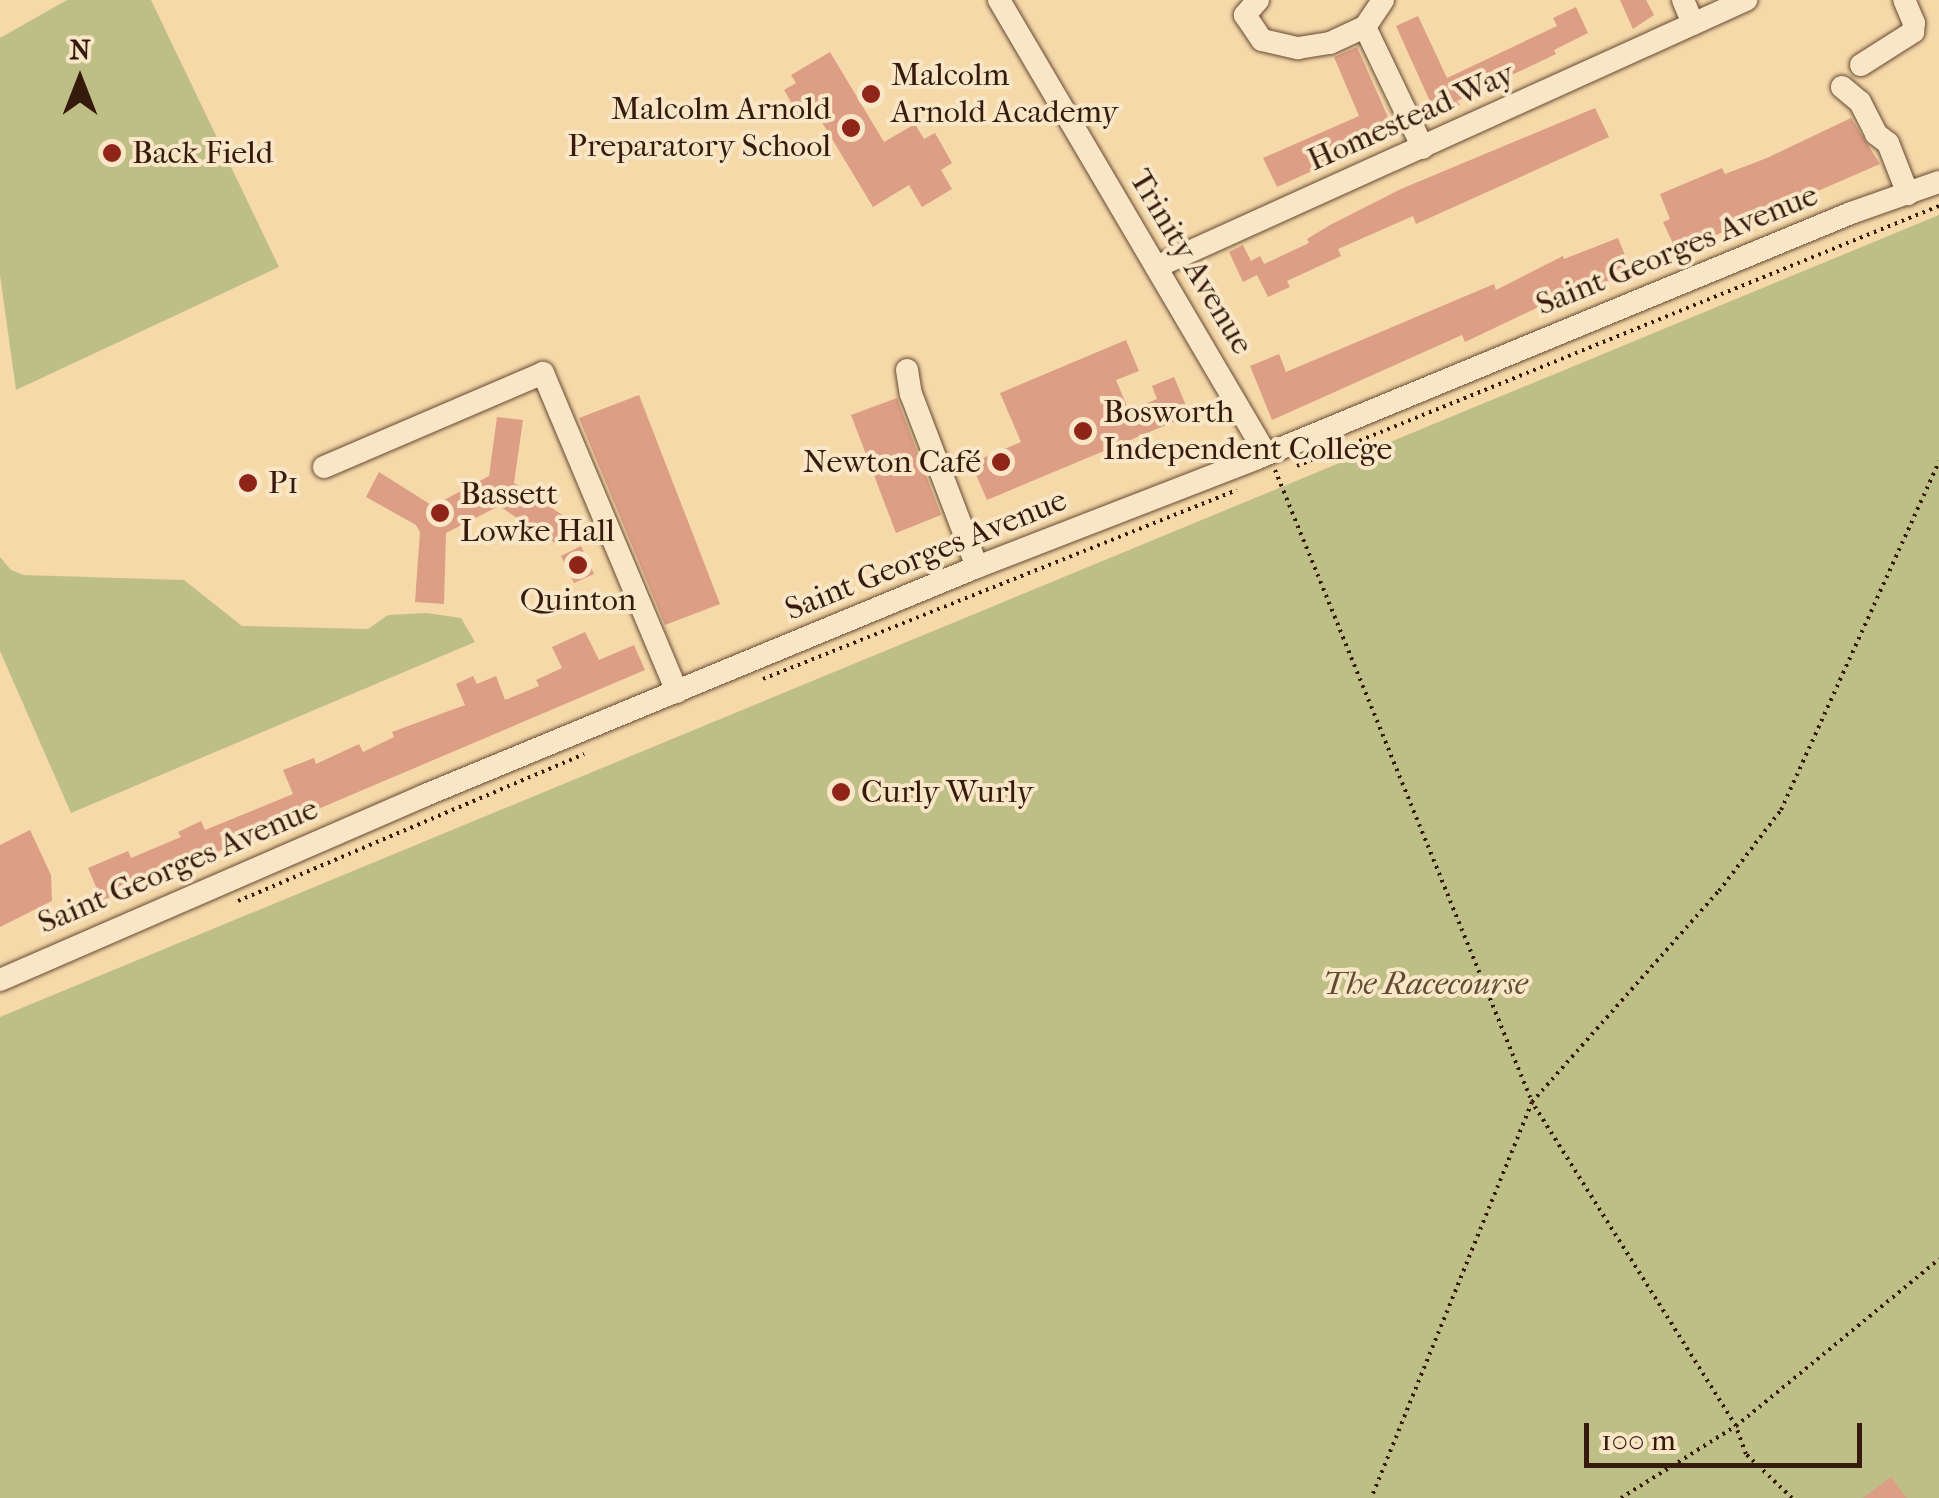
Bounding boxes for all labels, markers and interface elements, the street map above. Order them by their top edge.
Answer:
north arrow [30,30,130,130]
text: N [69,33,91,66]
street label: Homestead Way [1302,54,1520,180]
place label: Malcolm Arnold Academy [891,57,1118,132]
marker: Malcolm Arnold Academy [860,83,882,105]
place label: Malcolm Arnold Preparatory School [568,91,831,166]
marker: Malcolm Arnold Preparatory School [840,117,862,139]
place label: Back Field [132,134,273,172]
marker: Back Field [101,142,123,164]
street label: Trinity Avenue [1121,163,1261,361]
street label: Saint Georges Avenue [1531,176,1823,324]
place label: Bosworth Independent College [1103,394,1392,469]
marker: Bosworth Independent College [1072,420,1094,442]
place label: Newton Café [803,443,981,481]
marker: Newton Café [990,451,1012,473]
place label: P1 [268,464,299,502]
marker: P1 [237,472,259,494]
place label: Bassett Lowke Hall [460,476,615,551]
street label: Saint Georges Avenue [780,481,1072,629]
marker: Bassett Lowke Hall [429,502,451,524]
marker: Quinton [567,554,589,576]
place label: Quinton [520,581,636,619]
place label: Curly Wurly [861,773,1034,811]
marker: Curly Wurly [830,781,852,803]
street label: Saint Georges Avenue [32,790,324,942]
park label: The Racecourse [1322,965,1528,1003]
scale bar [1589,1403,1866,1465]
text: 100 m [1601,1423,1676,1458]

